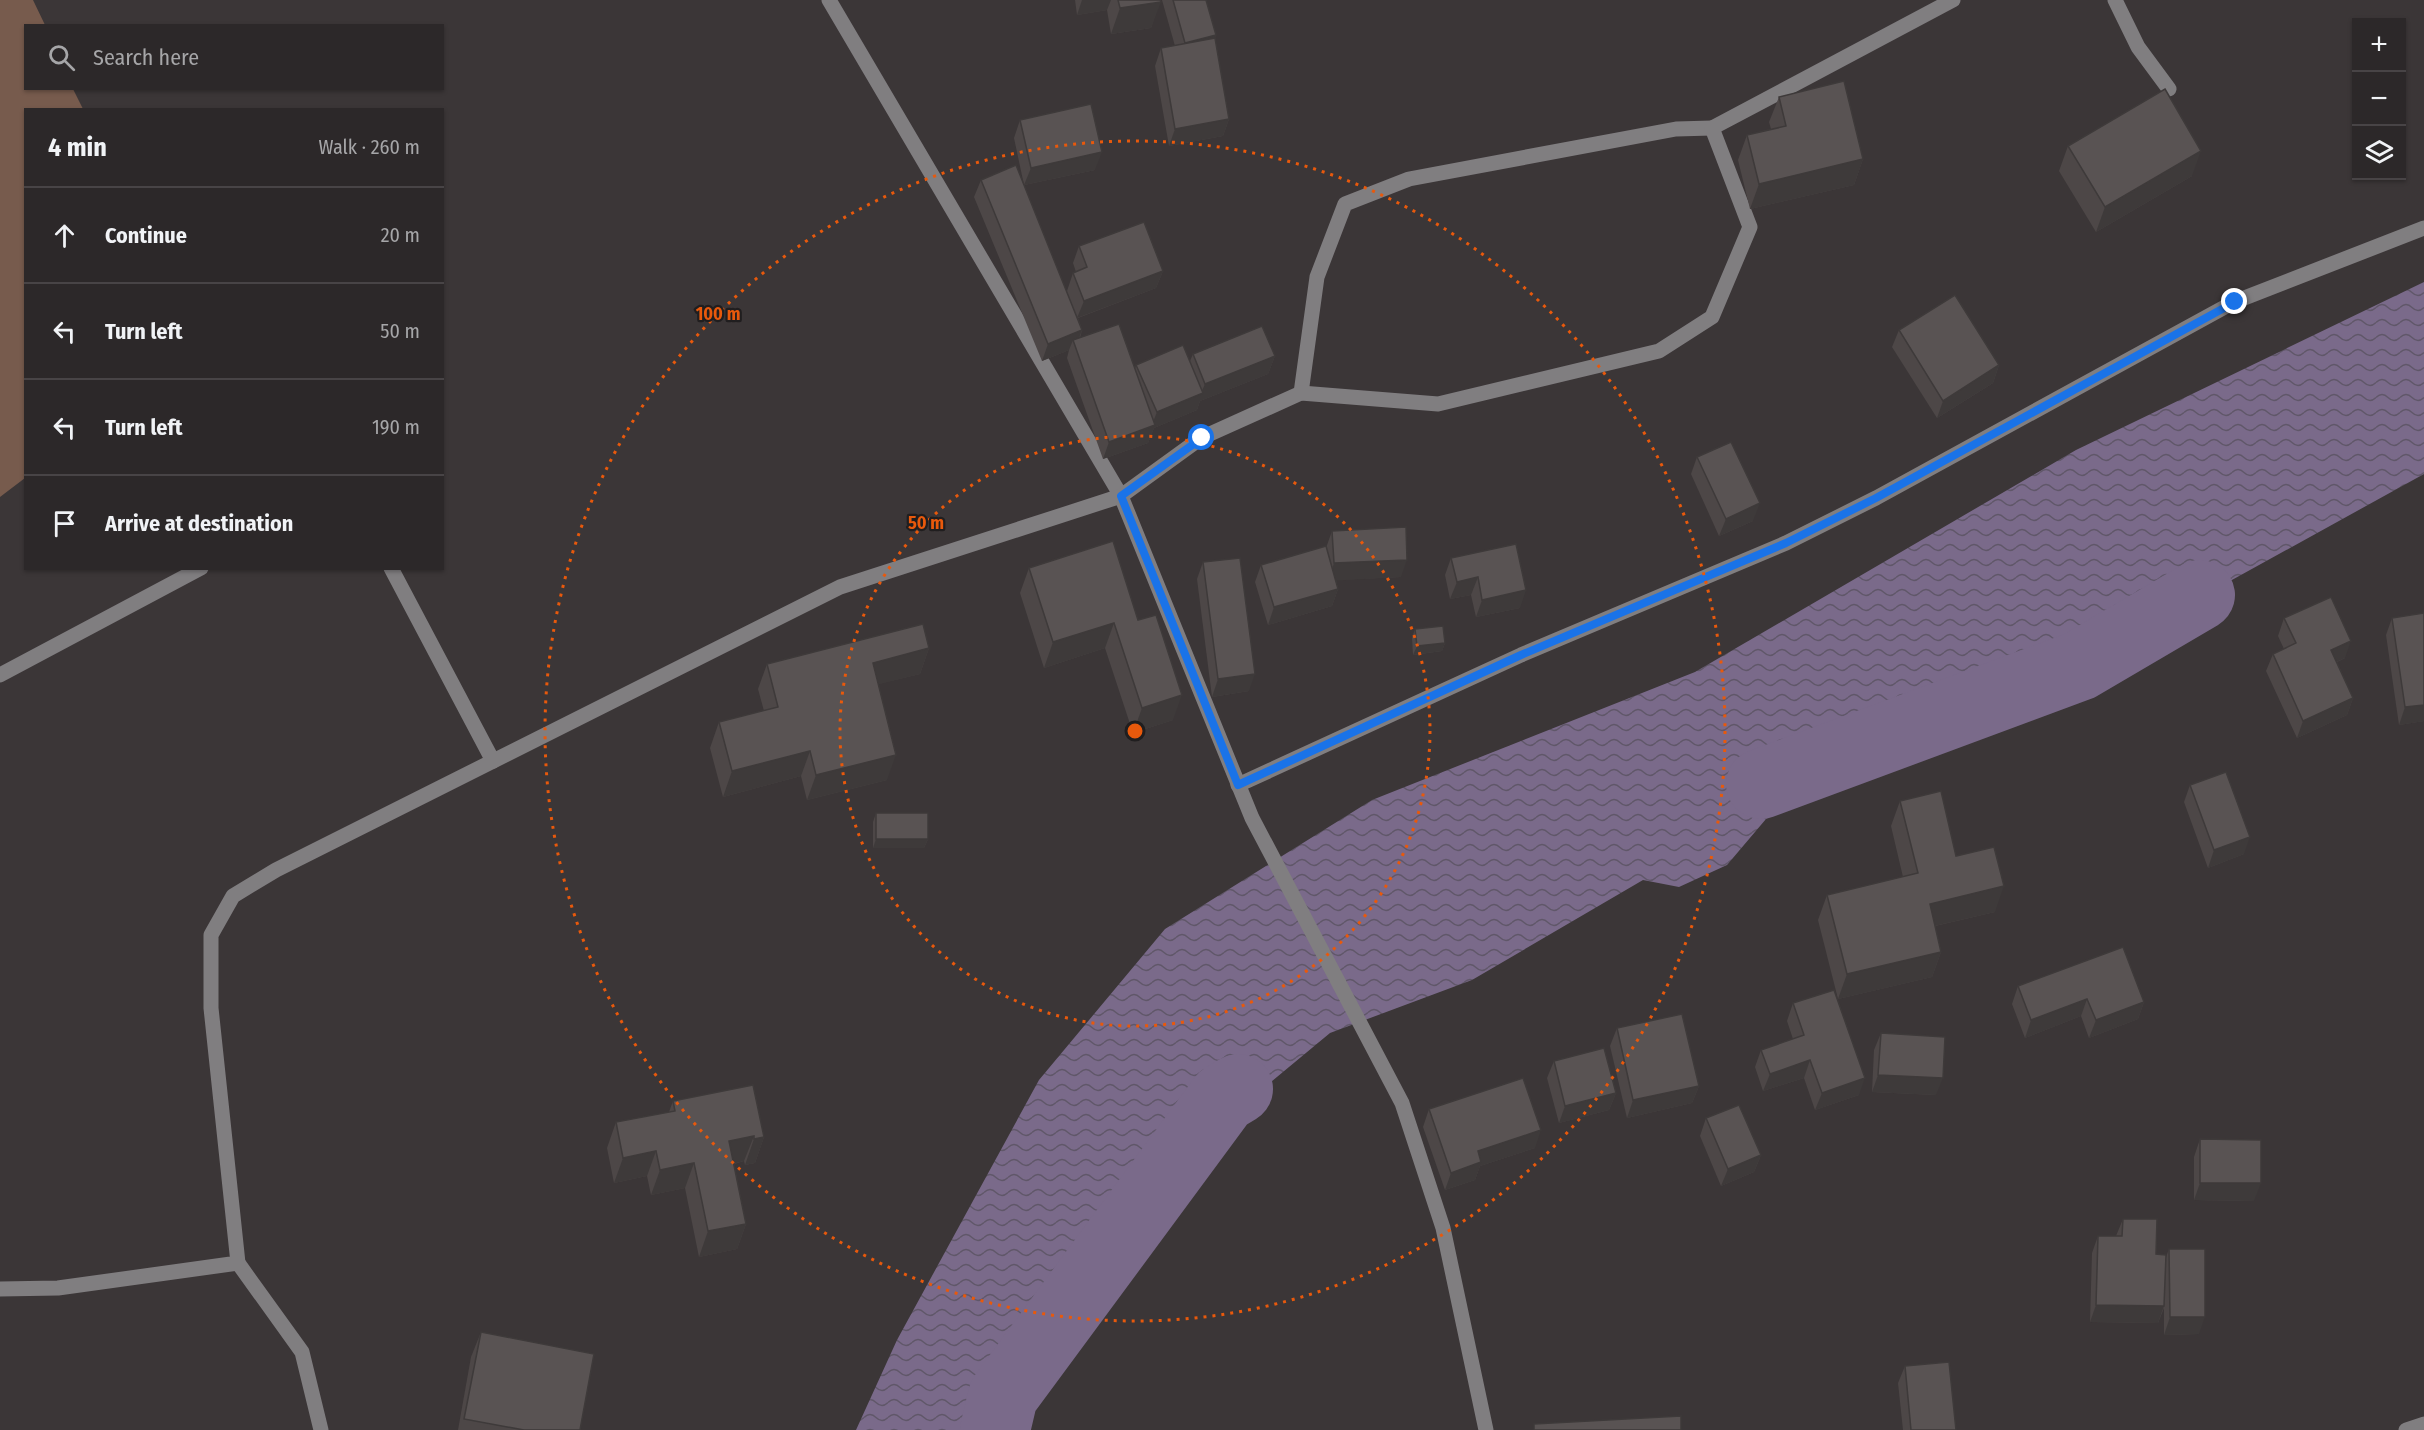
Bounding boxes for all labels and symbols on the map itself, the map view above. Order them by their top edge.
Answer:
route end [2221,288,2247,314]
text: 100 m [696,303,740,325]
route start [1188,424,1214,450]
text: 50 m [908,512,944,534]
centre of rings [1125,721,1145,741]

